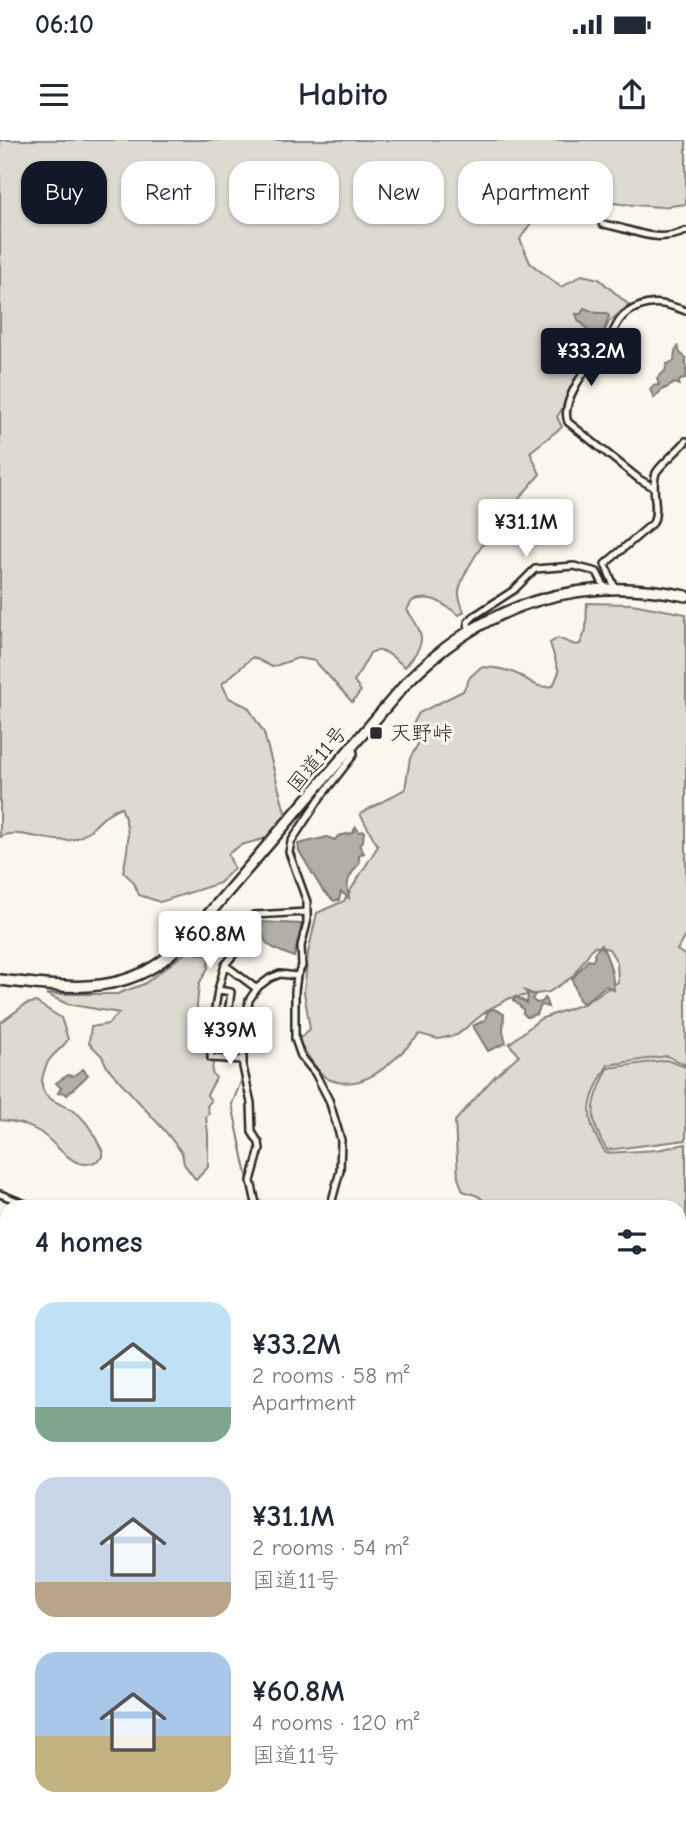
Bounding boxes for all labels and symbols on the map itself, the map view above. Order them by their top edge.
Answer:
pin: ¥33.2M [534,328,648,388]
pin: ¥31.1M [469,500,583,559]
street label: 国道11号 [282,721,352,797]
place label: 天野峠 [390,721,453,745]
marker: 天野峠 [368,725,384,741]
pin: ¥60.8M [153,912,267,971]
pin: ¥39M [189,1007,271,1067]

